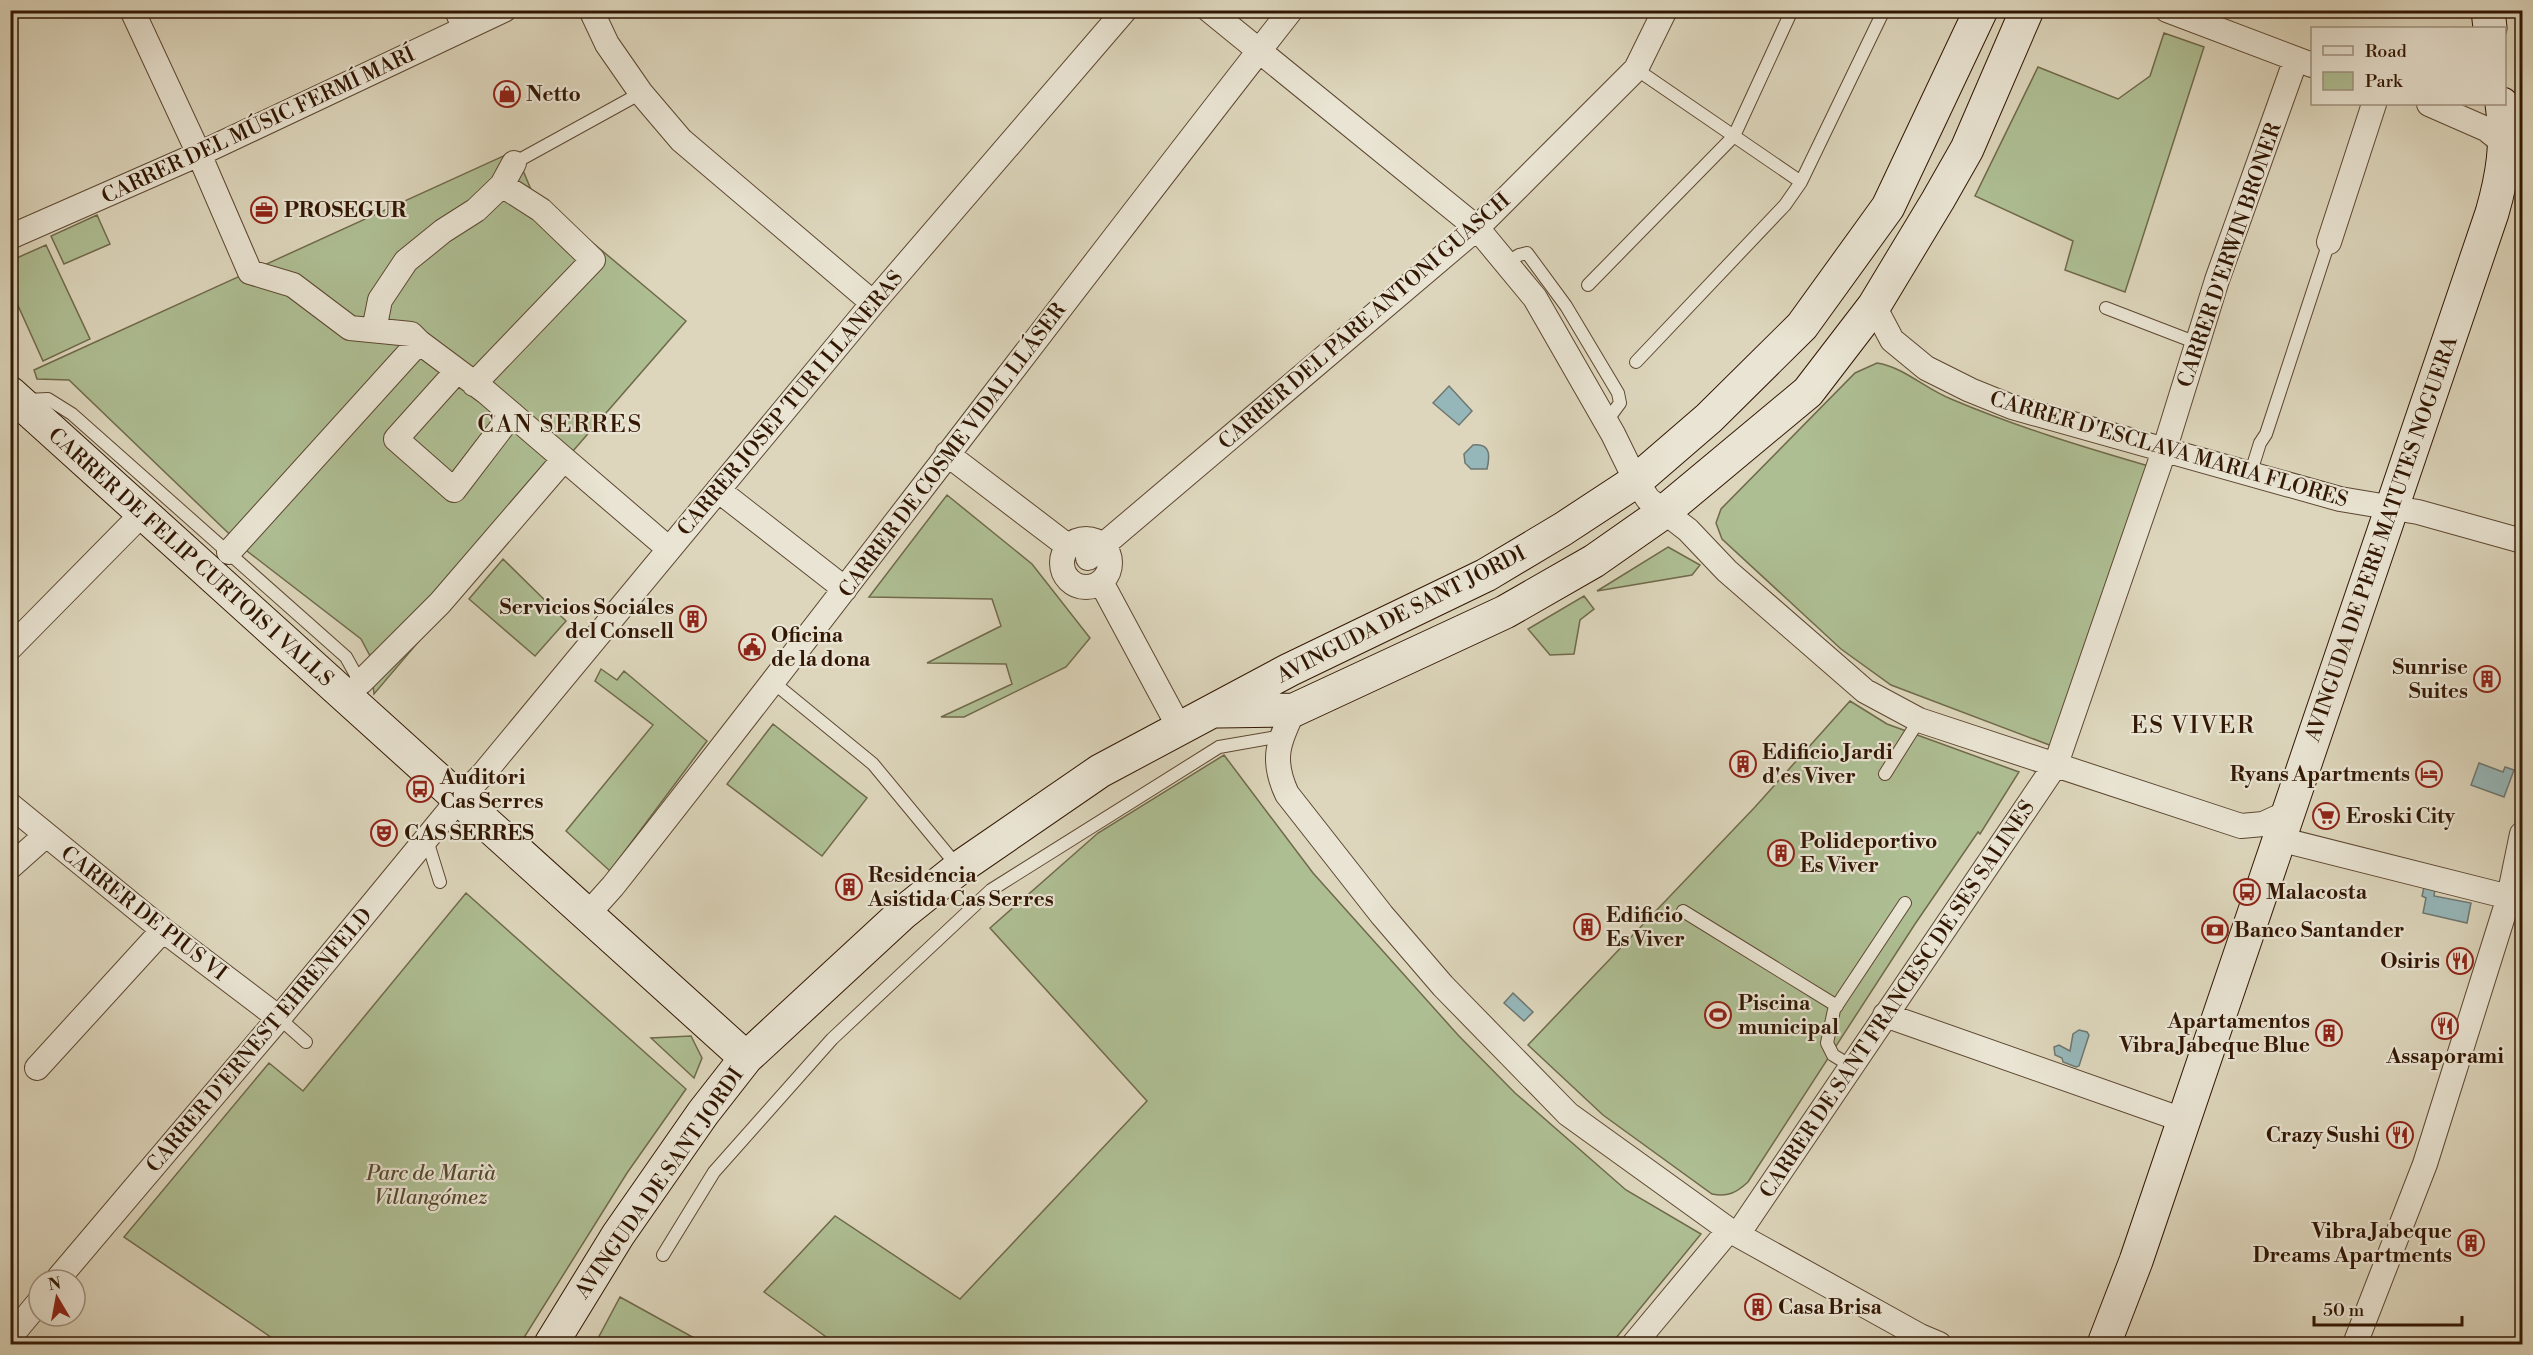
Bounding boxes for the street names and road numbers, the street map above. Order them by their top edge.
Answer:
street label: CARRER DEL MÚSIC FERMÍ MARÍ [96,39,419,210]
street label: CARRER D'ERWIN BRONER [2172,119,2288,391]
street label: CARRER DEL PARE ANTONI GUASCH [1214,188,1516,456]
street label: CARRER JOSEP TUR I LLANERAS [672,266,909,542]
street label: CARRER DE COSME VIDAL LLÁSER [832,297,1072,603]
street label: AVINGUDA DE PERE MATUTES NOGUERA [2300,333,2464,746]
street label: CARRER D'ESCLAVA MARIA FLORES [1987,386,2351,514]
street label: CARRER DE FELIP CURTOIS I VALLS [42,423,338,693]
street label: AVINGUDA DE SANT JORDI [1272,541,1530,690]
street label: CARRER DE SANT FRANCESC DE SES SALINES [1755,796,2041,1203]
street label: CARRER DE PIUS VI [55,841,232,987]
street label: CARRER D'ERNEST EHRENFELD [141,903,378,1178]
street label: AVINGUDA DE SANT JORDI [569,1063,750,1305]

